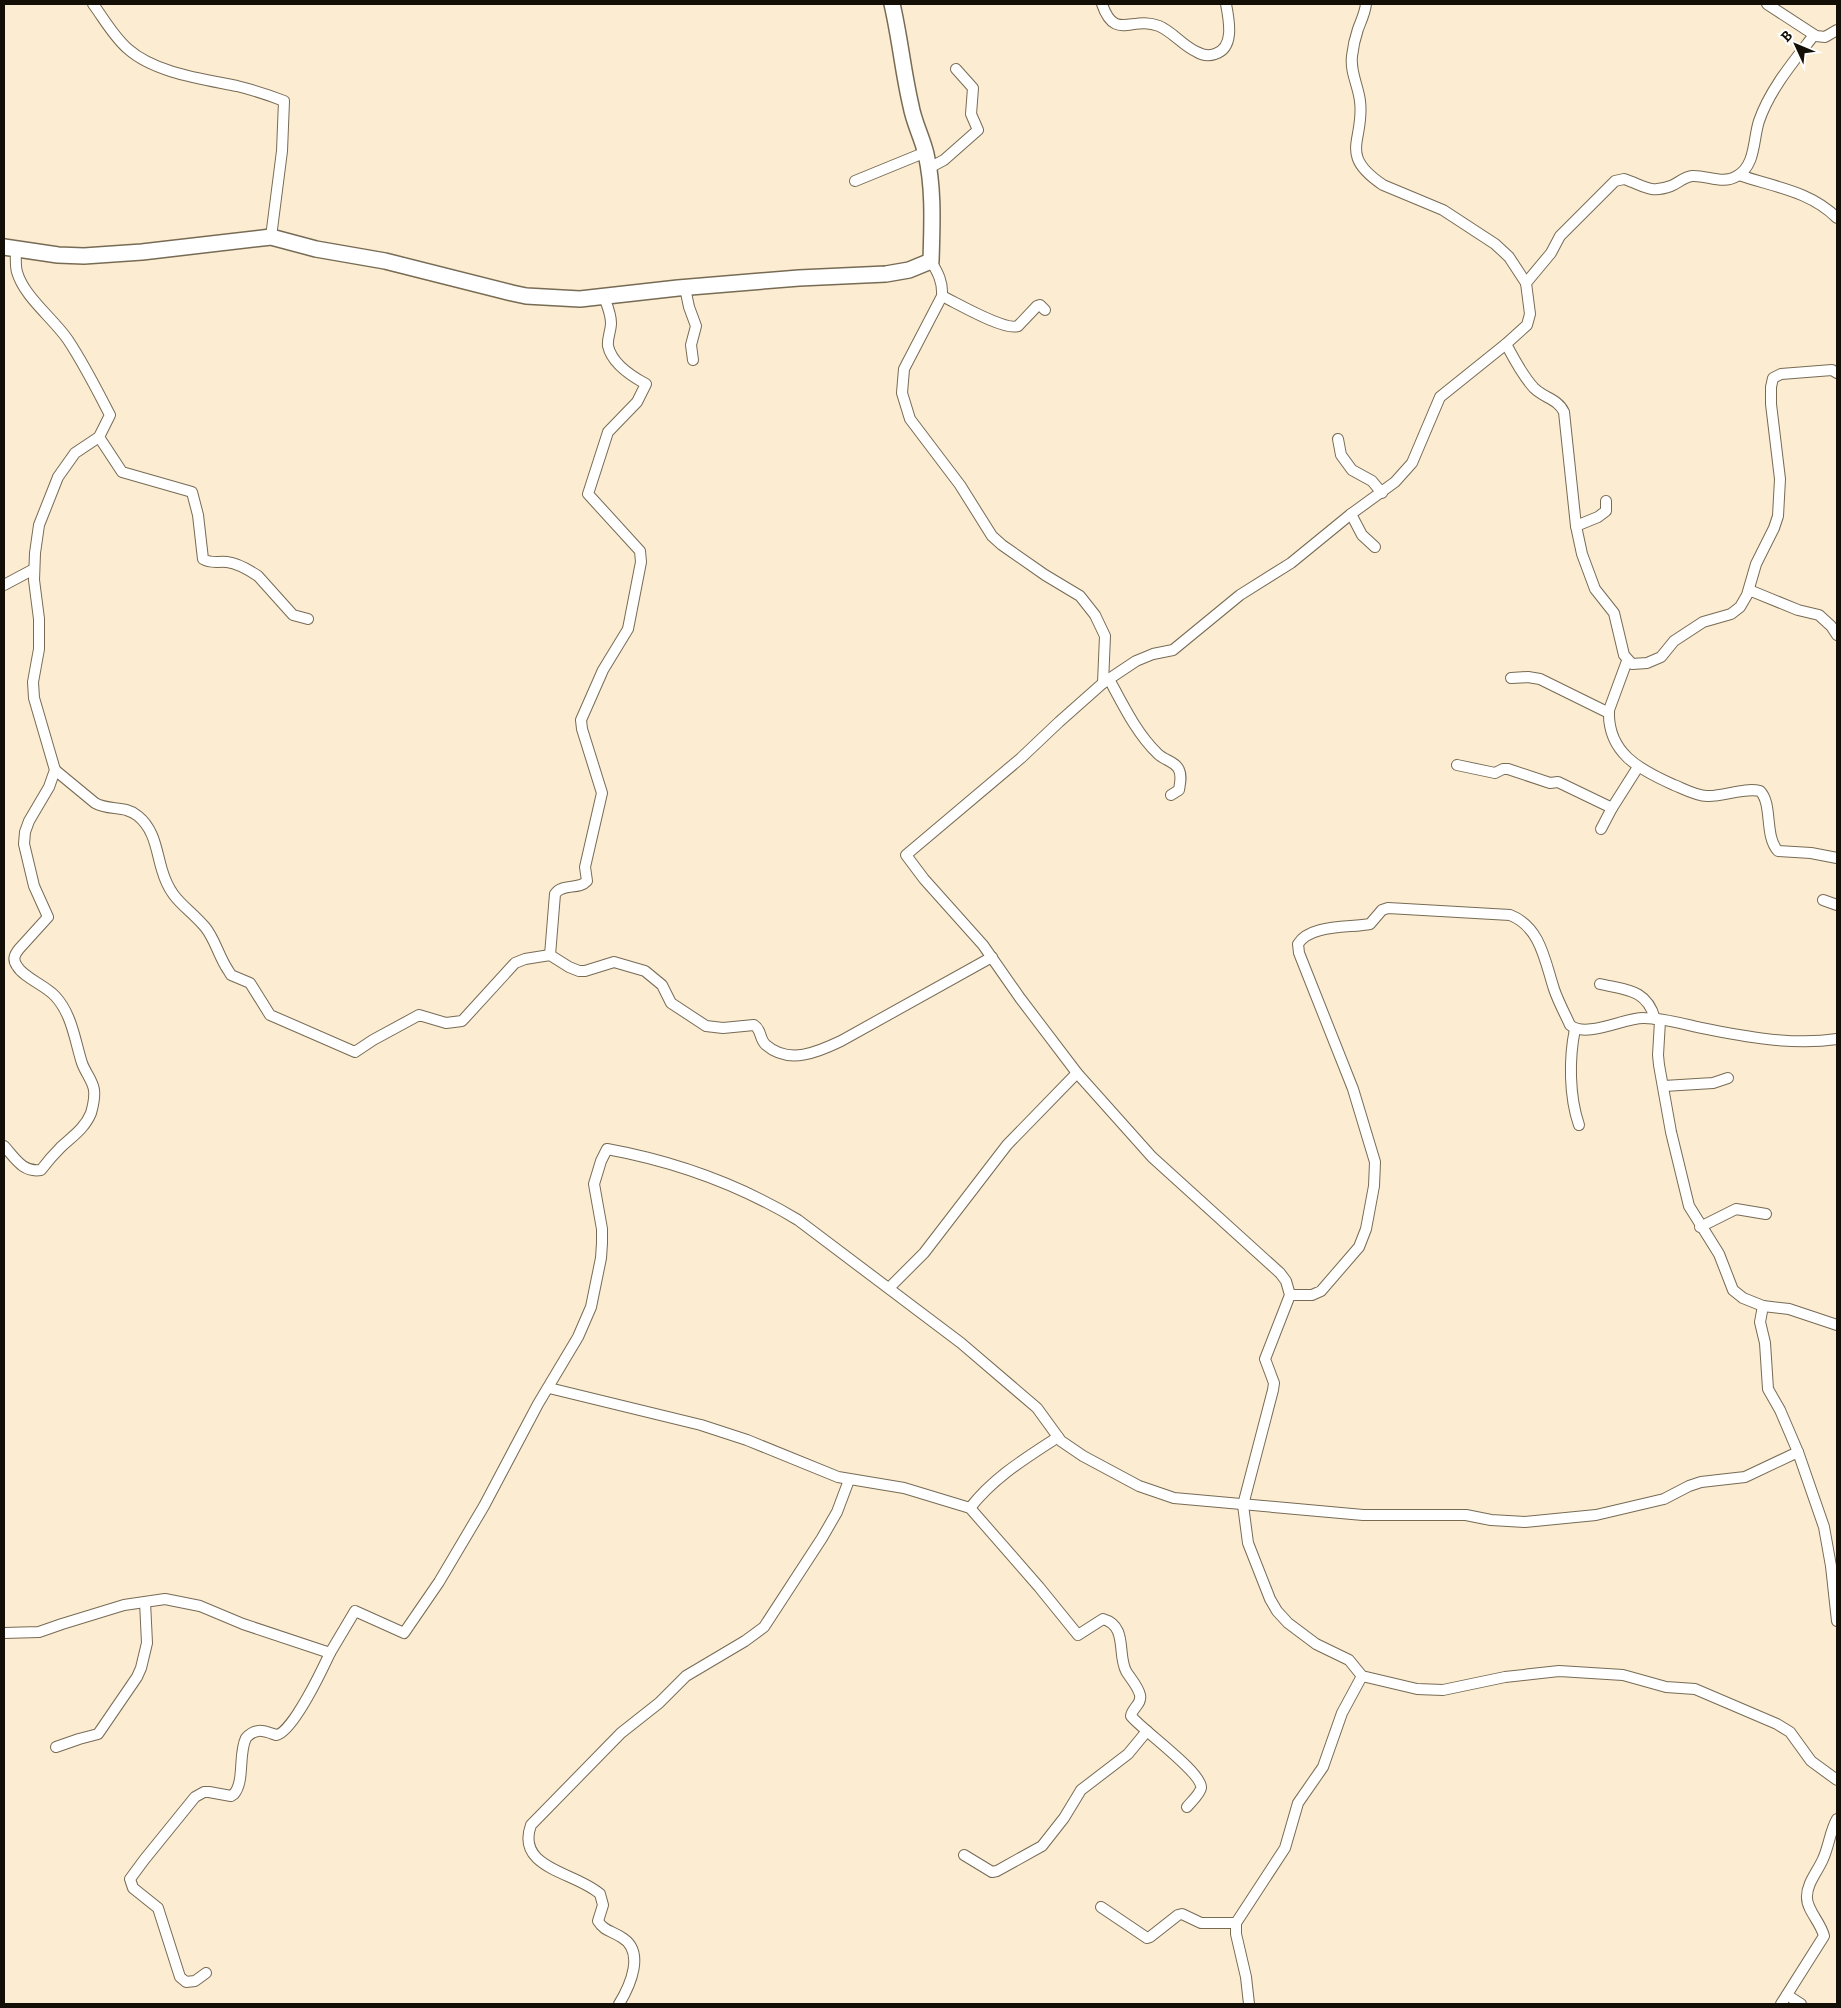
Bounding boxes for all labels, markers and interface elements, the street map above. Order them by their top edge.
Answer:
north arrow [1771,20,1821,70]
text: B [1778,27,1796,45]

